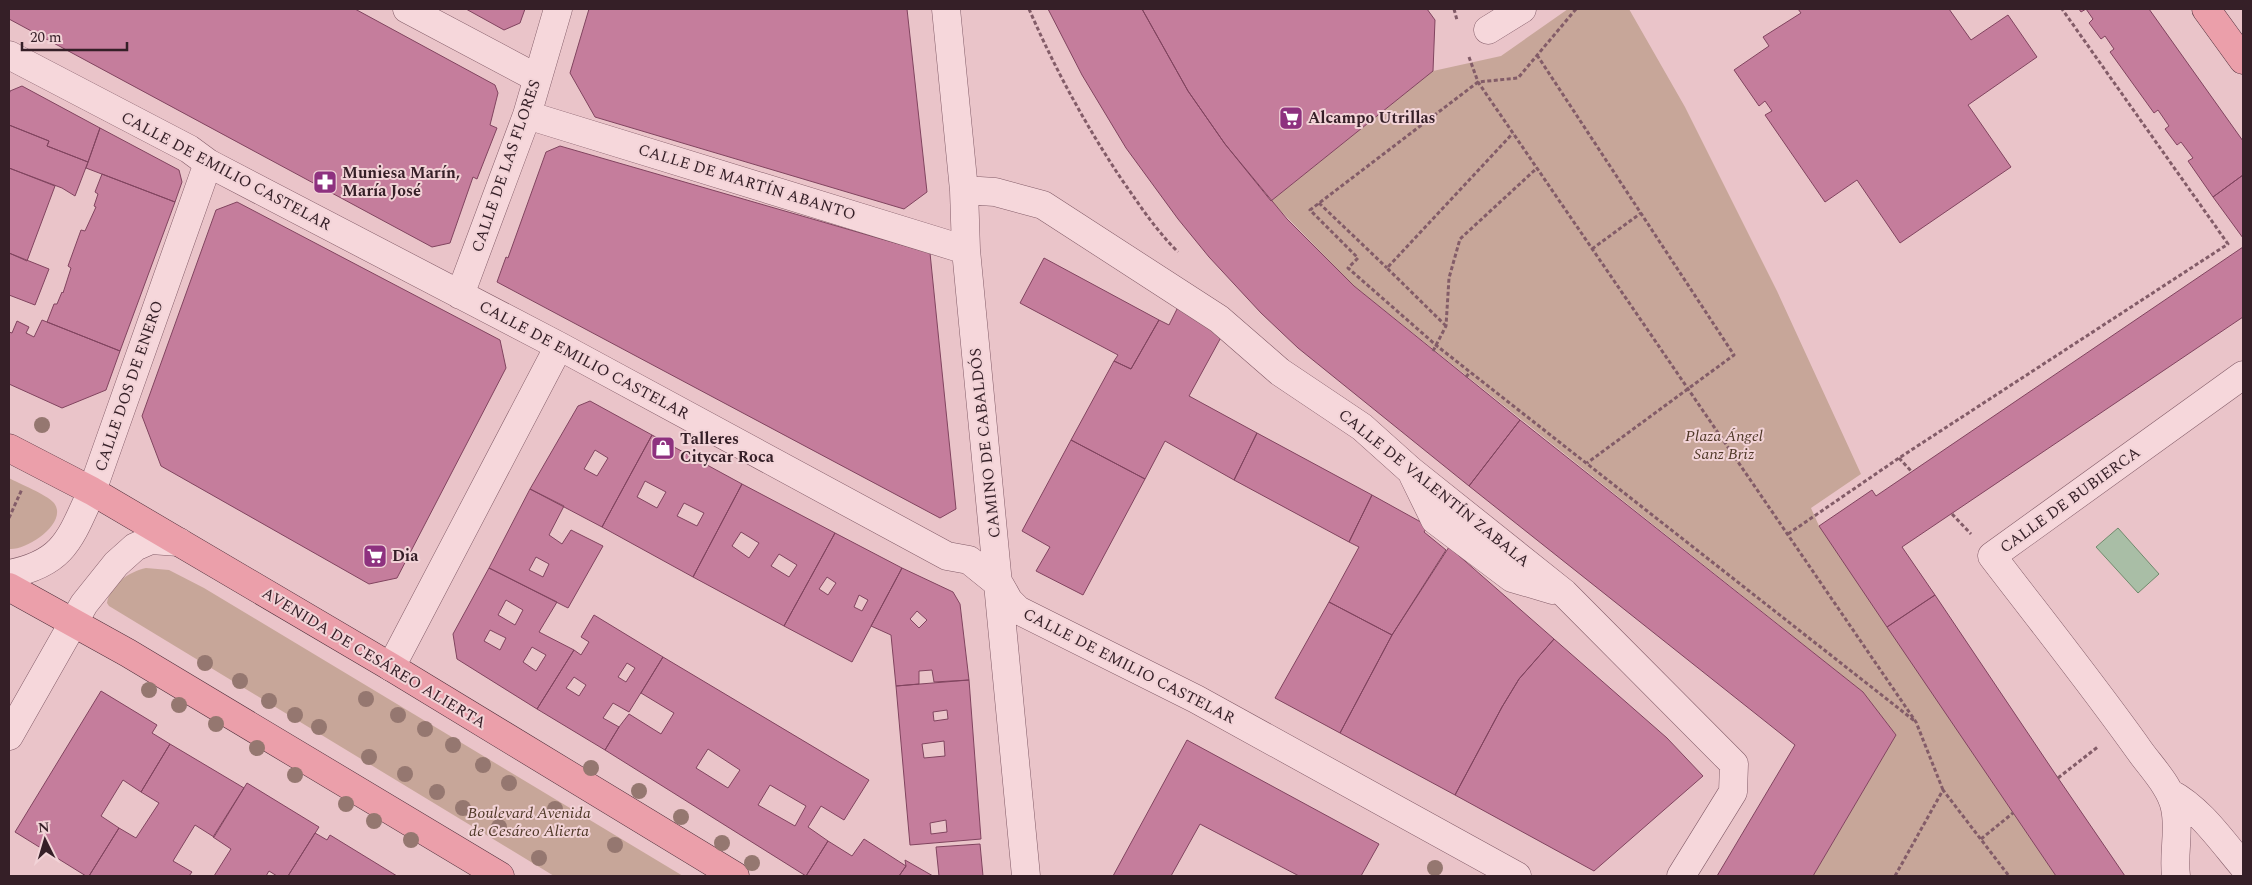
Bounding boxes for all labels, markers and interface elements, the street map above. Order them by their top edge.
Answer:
scale bar [22,20,128,52]
text: 20 m [30,26,62,49]
street label: CALLE DE LAS FLORES [465,76,547,256]
street label: CALLE DE EMILIO CASTELAR [117,105,336,237]
supermarket icon: Alcampo Utrillas [1278,105,1304,131]
place label: Alcampo Utrillas [1308,106,1436,130]
street label: CALLE DE MARTÍN ABANTO [635,137,859,227]
place label: Muniesa Marín, María José [342,161,460,203]
pharmacy icon: Muniesa Marín, María José [312,169,338,195]
street label: CALLE DE EMILIO CASTELAR [475,294,694,426]
street label: CALLE DOS DE ENERO [88,297,170,475]
street label: CAMINO DE CABALDÓS [963,347,1007,539]
street label: CALLE DE VALENTÍN ZABALA [1333,403,1535,573]
park label: Plaza Ángel Sanz Briz [1685,424,1763,466]
place label: Talleres Citycar Roca [680,427,775,469]
shop icon: Talleres Citycar Roca [650,435,676,461]
street label: CALLE DE BUBIERCA [1995,441,2145,559]
supermarket icon: Dia [362,543,388,569]
place label: Dia [392,544,419,568]
street label: AVENIDA DE CESÁREO ALIERTA [257,581,491,735]
street label: CALLE DE EMILIO CASTELAR [1019,602,1239,730]
park label: Boulevard Avenida de Cesáreo Alierta [467,801,591,843]
north arrow [20,815,70,865]
text: N [37,817,51,839]

